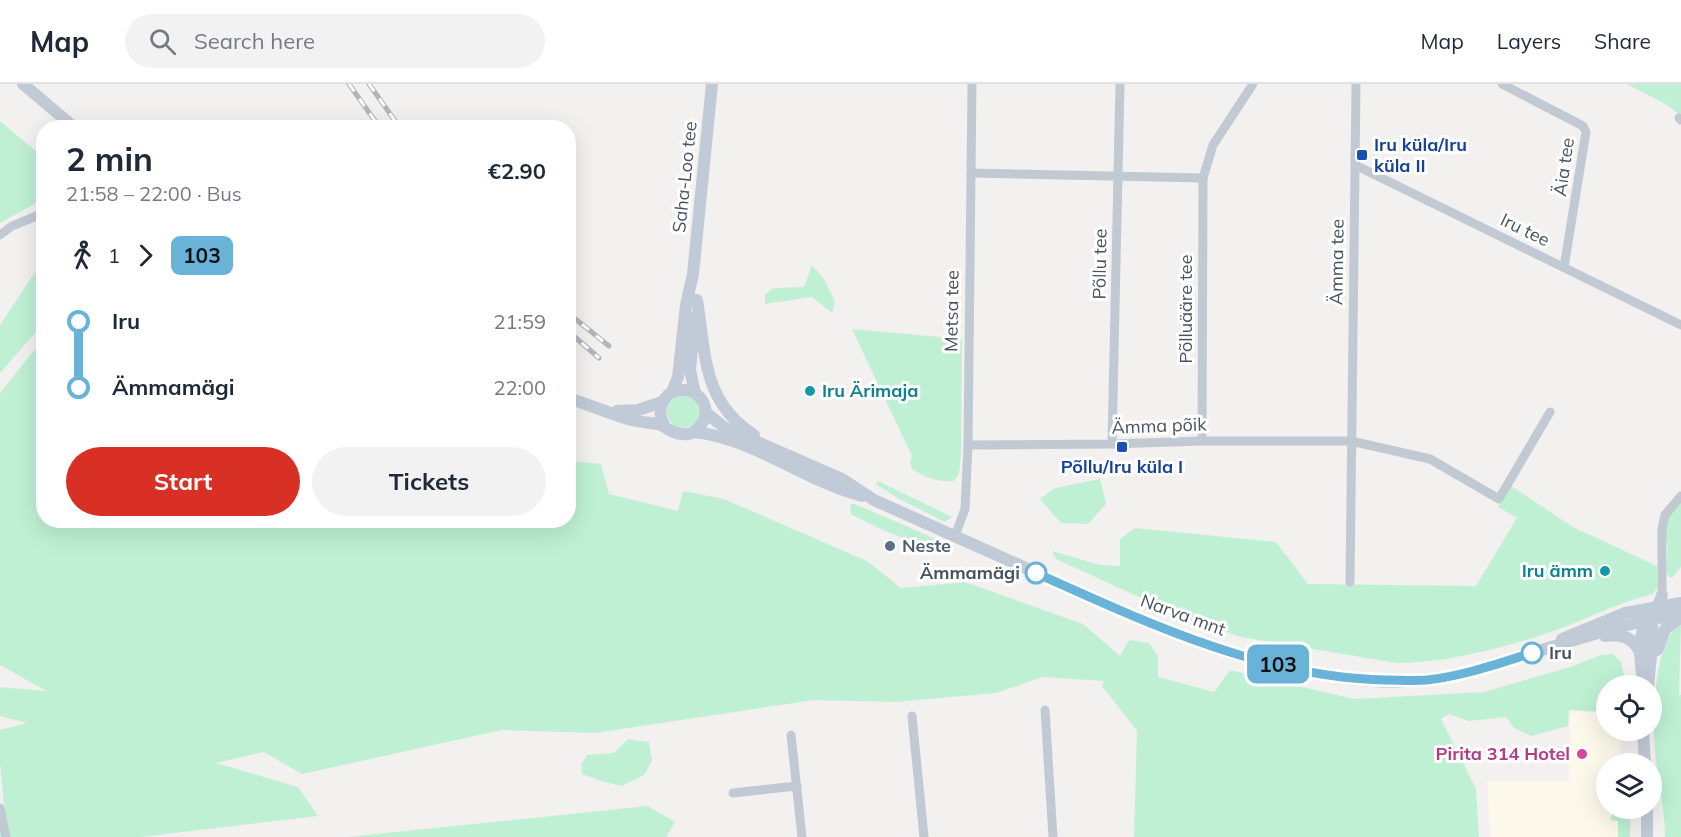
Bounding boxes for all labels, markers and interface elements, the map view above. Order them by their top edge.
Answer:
search box [125,14,545,68]
text: Map [30,24,89,59]
icon: search [146,25,179,58]
text: Search here [194,27,315,55]
text: Map [1421,28,1464,54]
text: Layers [1497,28,1561,54]
text: Share [1594,28,1651,54]
street label: Saha-Loo tee [667,120,702,234]
place label: Iru küla/Iru küla II [1374,133,1467,177]
street label: Äia tee [1548,136,1579,198]
text: 2 min [66,138,153,179]
marker: Iru küla/Iru küla II [1355,148,1369,162]
text: €2.90 [488,157,546,185]
text: 21:58 – 22:00 · Bus [66,181,242,206]
street label: Iru tee [1497,208,1554,251]
street label: Ämma tee [1324,219,1349,305]
street label: Põllu tee [1087,228,1112,300]
icon: walk [66,239,99,272]
icon: forward [129,239,162,272]
text: 103 [183,242,221,268]
text: 1 [108,243,120,268]
street label: Põlluääre tee [1174,255,1197,363]
street label: Metsa tee [939,270,964,352]
text: Iru [112,307,140,335]
text: 21:59 [493,309,546,334]
text: Ämmamägi [112,373,235,401]
text: 22:00 [493,375,546,400]
place label: Iru Ärimaja [822,379,918,402]
marker: Iru Ärimaja [803,384,817,398]
street label: Ämma põik [1111,412,1208,439]
marker: Põllu/Iru küla I [1115,440,1129,454]
button: Start [66,447,300,516]
button: Tickets [312,447,546,516]
place label: Põllu/Iru küla I [1061,455,1183,478]
place label: Neste [902,534,951,557]
marker: Neste [883,539,897,553]
place label: Iru ämm [1522,559,1593,582]
place label: Ämmamägi [920,561,1020,584]
marker: Ämmamägi [1025,562,1047,584]
marker: Iru ämm [1598,564,1612,578]
street label: Narva mnt [1137,589,1229,641]
place label: Iru [1549,641,1572,664]
marker: Iru [1521,642,1543,664]
line badge: 103 [1244,644,1312,684]
text: 103 [1259,651,1297,677]
map controls [1596,675,1662,819]
button: locate [1596,675,1662,741]
place label: Pirita 314 Hotel [1436,742,1570,765]
marker: Pirita 314 Hotel [1575,747,1589,761]
button: layers [1596,753,1662,819]

